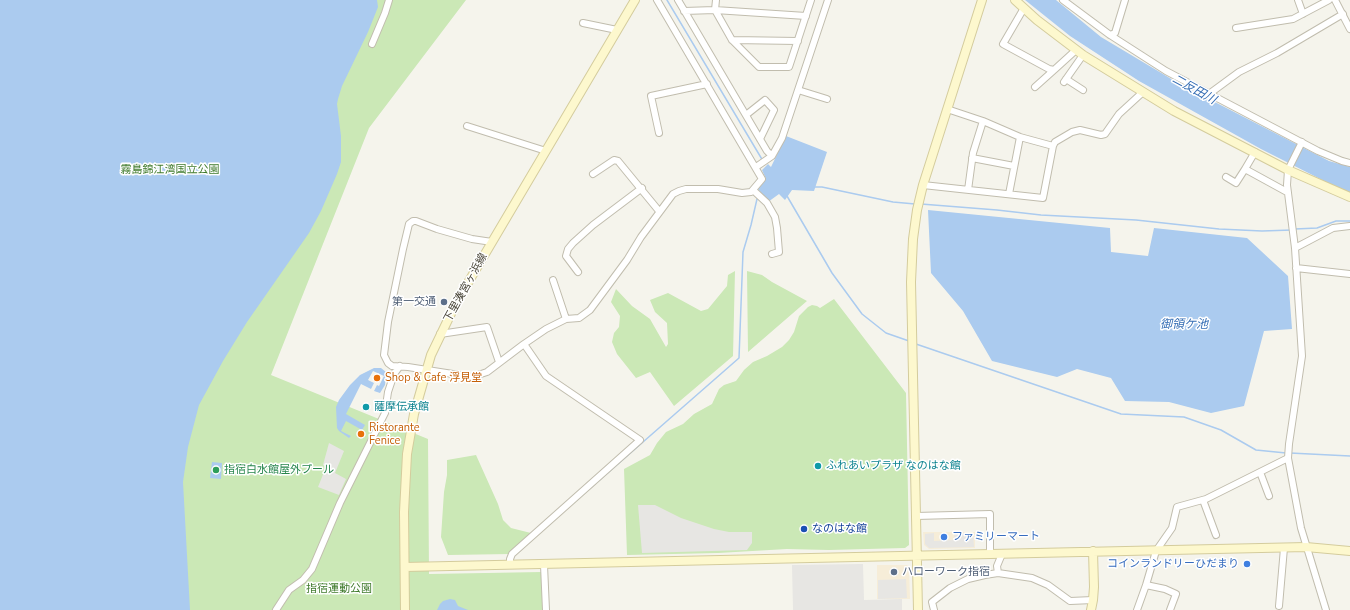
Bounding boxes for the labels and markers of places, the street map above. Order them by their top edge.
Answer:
place label: 第一交通 [392,295,436,309]
marker: 第一交通 [439,297,449,307]
place label: Shop & Cafe 浮見堂 [385,371,482,385]
marker: Shop & Cafe 浮見堂 [372,373,382,383]
place label: 薩摩伝承館 [374,400,429,414]
marker: 薩摩伝承館 [361,402,371,412]
place label: Ristorante Fenice [369,421,420,447]
marker: Ristorante Fenice [356,429,366,439]
place label: ふれあいプラザ なのはな館 [826,459,961,473]
marker: ふれあいプラザ なのはな館 [813,461,823,471]
place label: 指宿白水館屋外プール [224,463,334,477]
marker: 指宿白水館屋外プール [211,465,221,475]
place label: なのはな館 [812,522,867,536]
marker: なのはな館 [799,524,809,534]
place label: ファミリーマート [952,530,1040,544]
marker: ファミリーマート [939,532,949,542]
place label: コインランドリーひだまり [1107,557,1239,571]
marker: コインランドリーひだまり [1242,559,1252,569]
place label: ハローワーク指宿 [902,565,990,579]
marker: ハローワーク指宿 [889,567,899,577]

